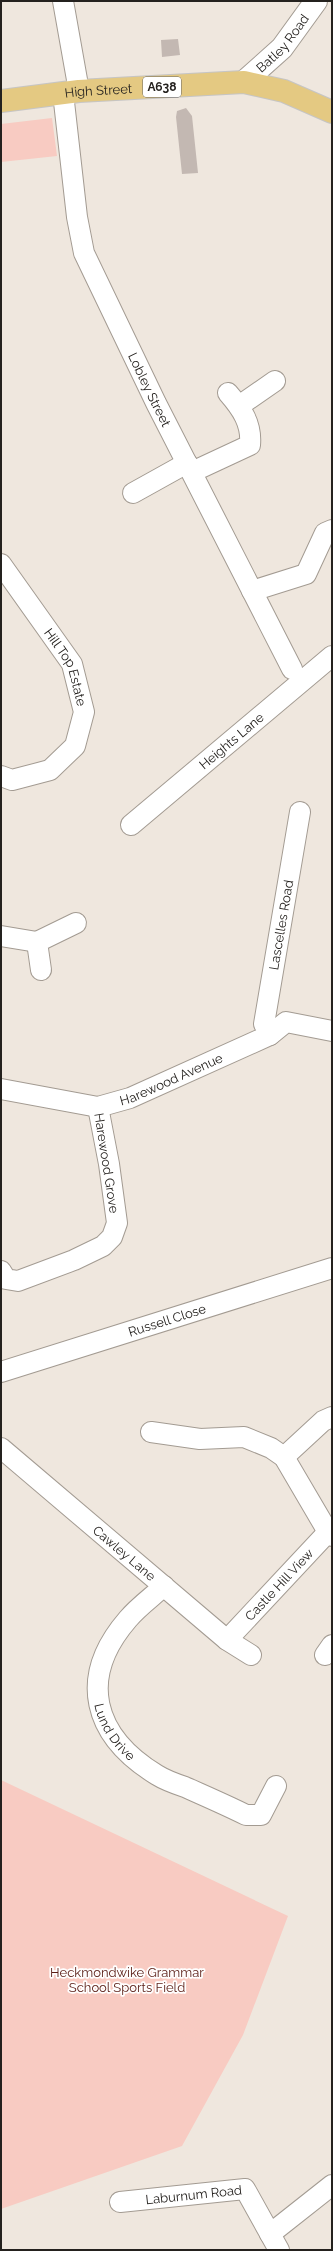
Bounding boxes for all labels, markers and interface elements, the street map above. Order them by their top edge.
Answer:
street label: Batley Road [253,11,312,75]
road number: A638 [143,77,181,97]
street label: High Street [64,81,133,101]
street label: Lobley Street [125,350,174,430]
street label: Hill Top Estate [41,626,89,708]
street label: Heights Lane [196,710,267,772]
street label: Lascelles Road [266,879,296,971]
street label: Harewood Avenue [118,1050,225,1109]
street label: Harewood Grove [91,1112,122,1215]
street label: Russell Close [127,1301,208,1340]
street label: Cawley Lane [90,1523,159,1584]
street label: Castle Hill View [242,1545,317,1624]
street label: Lund Drive [91,1702,138,1764]
park label: Heckmondwike Grammar School Sports Field [50,1965,204,1995]
street label: Laburnum Road [145,2182,243,2207]

